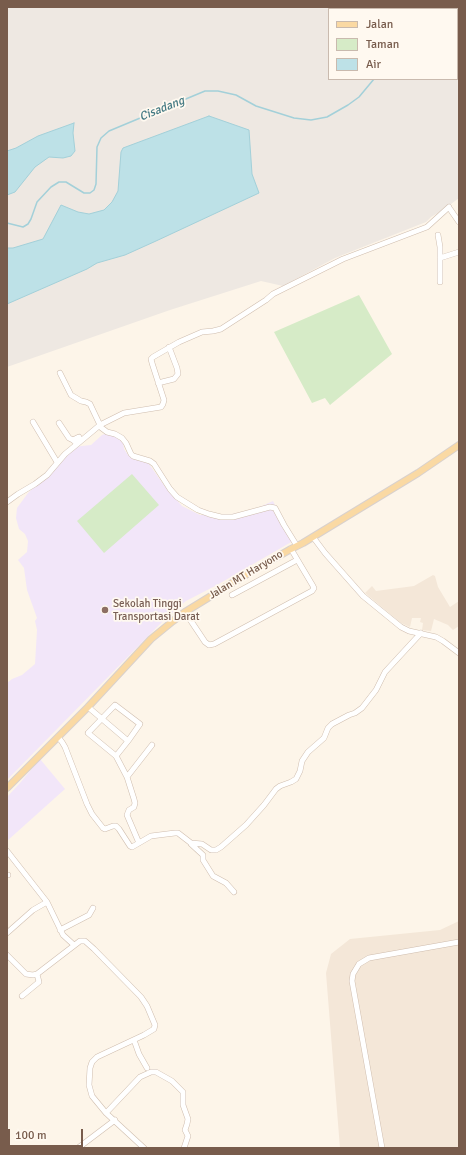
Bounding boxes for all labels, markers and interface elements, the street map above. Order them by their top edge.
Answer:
legend [328,8,458,80]
text: Jalan [366,17,393,32]
text: Taman [366,37,399,52]
text: Air [366,57,381,72]
water label: Cisadang [137,94,187,124]
street label: Jalan MT Haryono [207,548,285,602]
place label: Sekolah Tinggi Transportasi Darat [113,597,200,623]
marker: Sekolah Tinggi Transportasi Darat [100,605,110,615]
scale bar [10,1121,85,1147]
text: 100 m [15,1128,47,1143]

